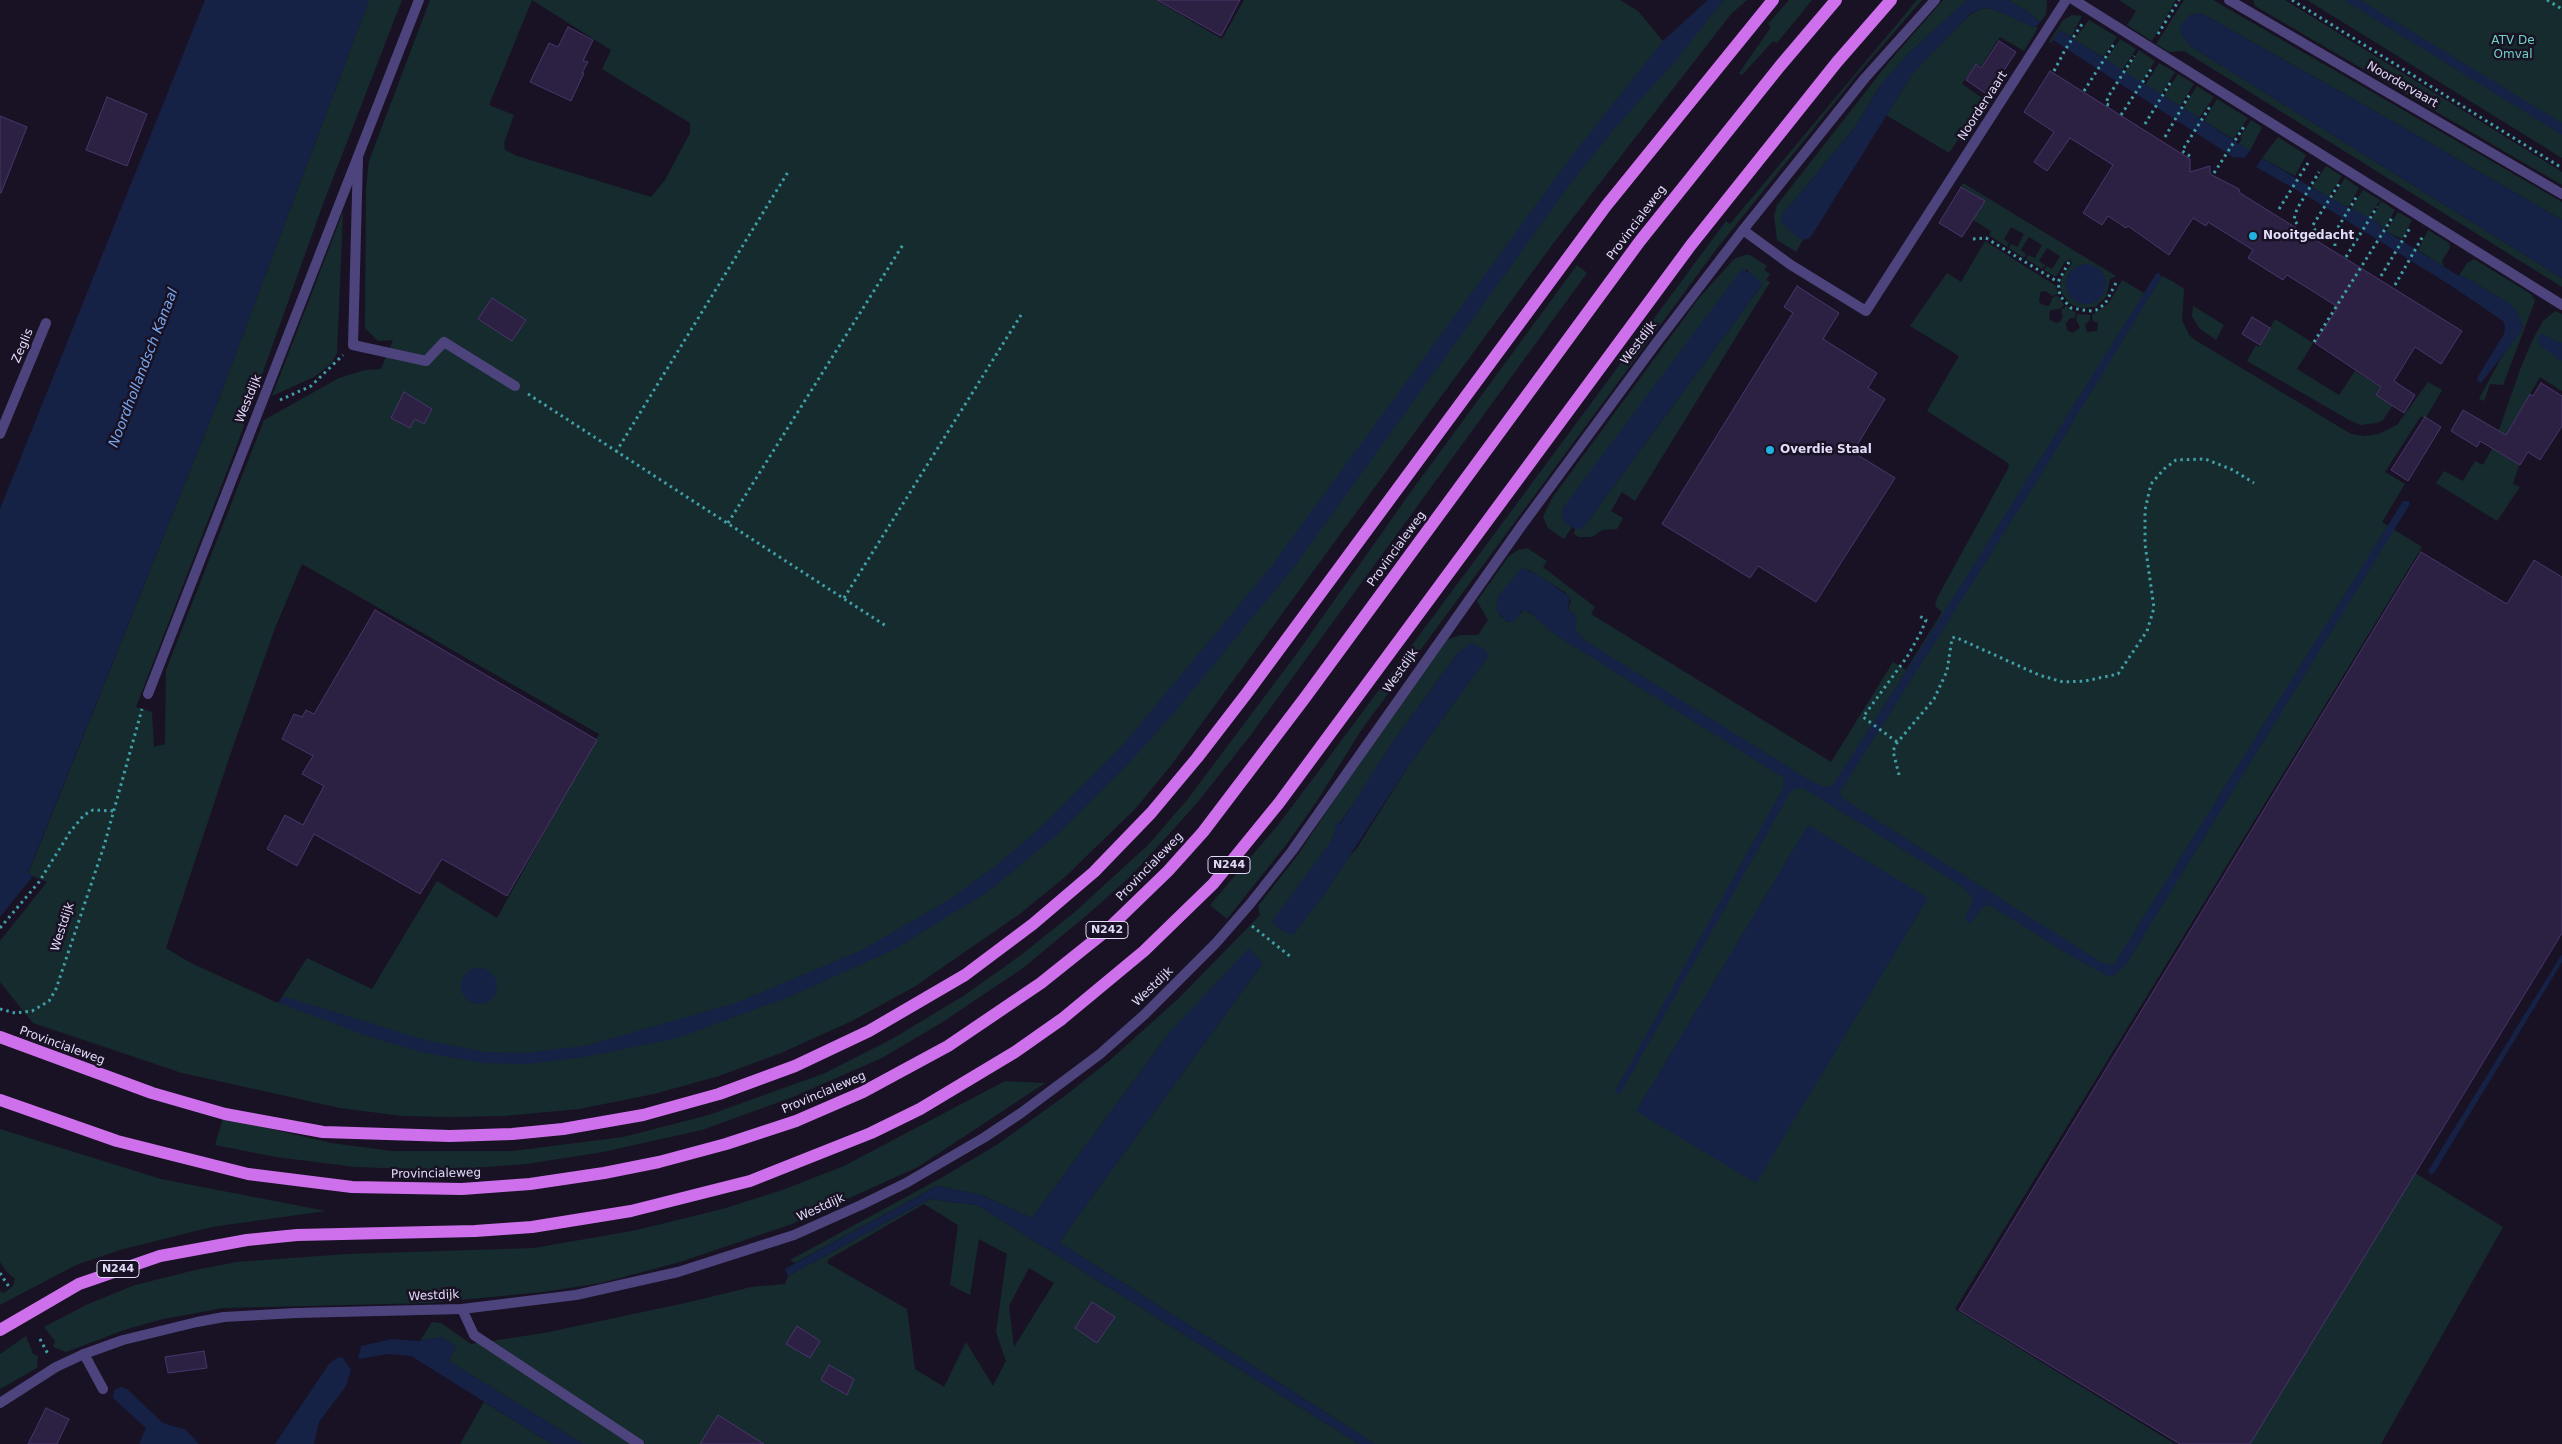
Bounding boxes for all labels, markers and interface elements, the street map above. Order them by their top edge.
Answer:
park label: ATV De Omval [2491,34,2535,62]
street label: Noordervaart [2364,59,2440,111]
street label: Noordervaart [1955,69,2011,143]
street label: Provincialeweg [1604,183,1670,263]
place label: Nooitgedacht [2263,229,2354,243]
marker: Nooitgedacht [2247,230,2259,242]
water label: Noordhollandsch Kanaal [106,286,182,450]
street label: Westdijk [1618,318,1660,368]
street label: Zeglis [9,327,37,365]
street label: Westdijk [233,373,265,425]
place label: Overdie Staal [1780,443,1872,457]
marker: Overdie Staal [1764,444,1776,456]
street label: Provincialeweg [1365,508,1429,590]
street label: Westdijk [1381,646,1421,696]
street label: Provincialeweg [1114,830,1186,904]
road number: N244 [1208,856,1250,874]
street label: Westdijk [48,901,78,953]
road number: N242 [1086,922,1128,938]
street label: Westdijk [1130,964,1176,1010]
street label: Provincialeweg [17,1024,107,1068]
street label: Provincialeweg [780,1069,868,1117]
street label: Provincialeweg [391,1166,481,1182]
street label: Westdijk [795,1191,847,1225]
road number: N244 [97,1260,139,1278]
street label: Westdijk [408,1287,460,1305]

